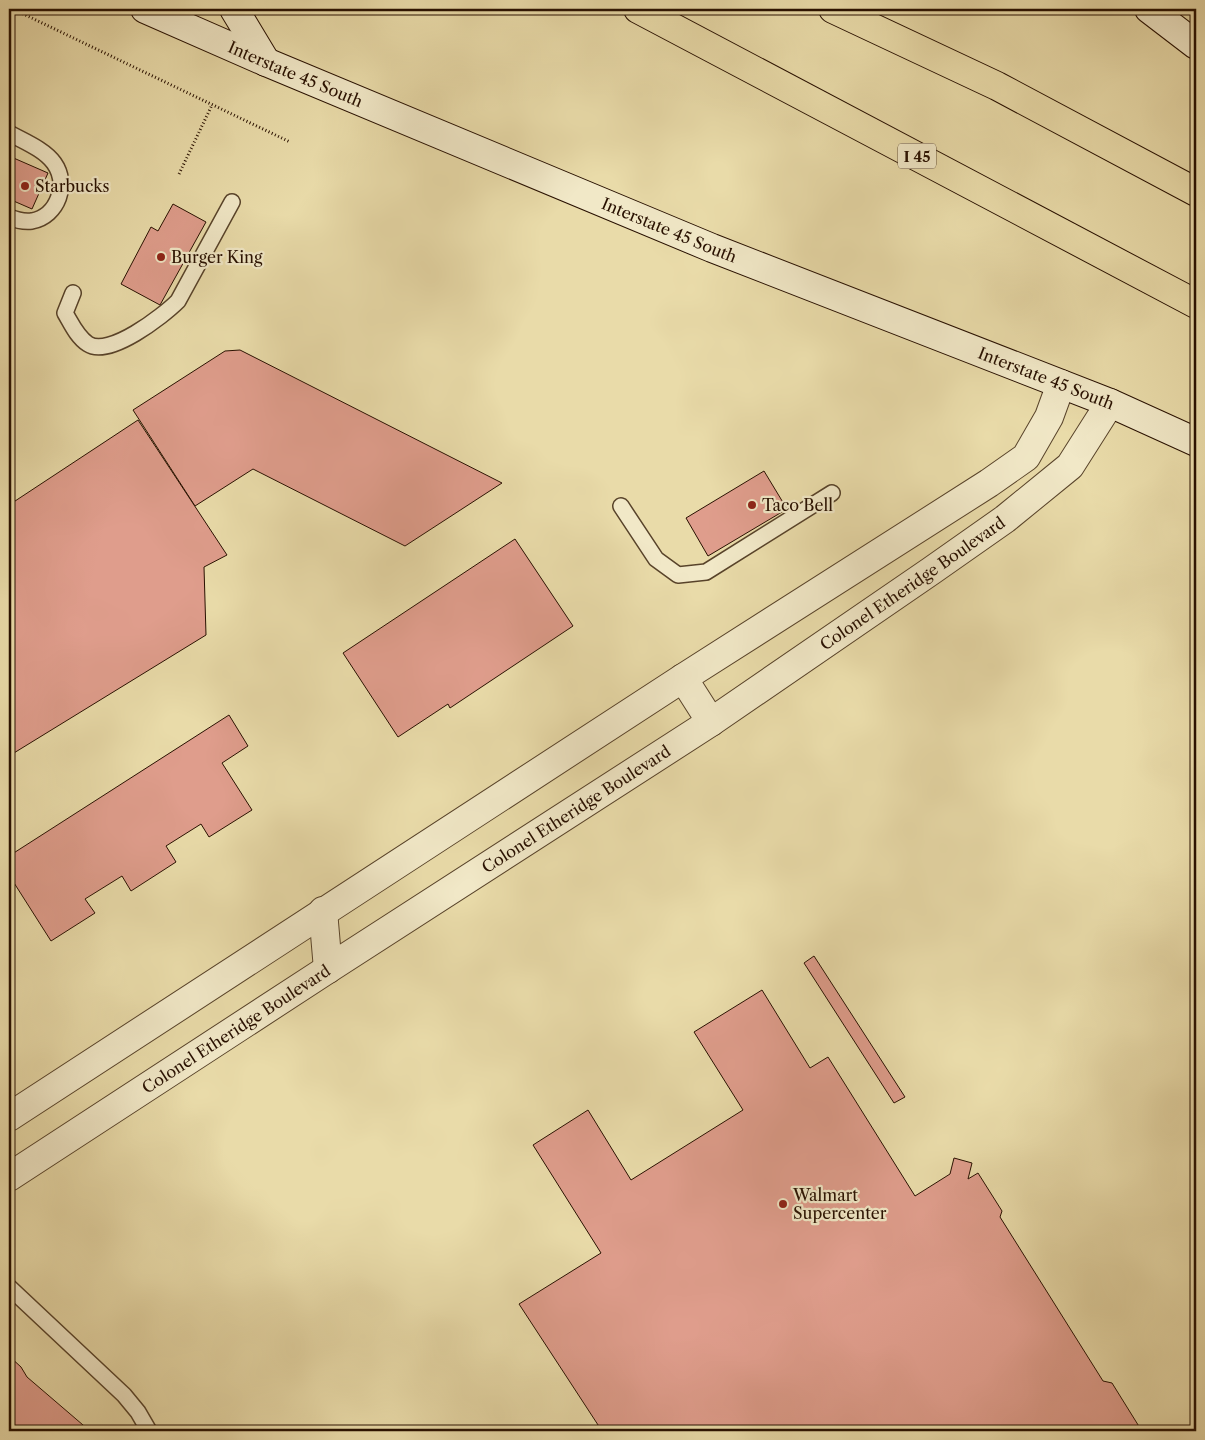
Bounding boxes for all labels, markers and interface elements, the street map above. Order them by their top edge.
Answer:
street label: Interstate 45 South [225,37,366,111]
road number: I 45 [898,144,936,168]
place label: Starbucks [35,176,110,196]
marker: Starbucks [19,180,31,192]
street label: Interstate 45 South [599,193,740,267]
place label: Burger King [171,247,263,267]
marker: Burger King [155,251,167,263]
street label: Interstate 45 South [975,343,1117,414]
place label: Taco Bell [762,495,833,515]
marker: Taco Bell [746,499,758,511]
street label: Colonel Etheridge Boulevard [816,512,1009,654]
street label: Colonel Etheridge Boulevard [478,741,674,877]
street label: Colonel Etheridge Boulevard [138,960,334,1098]
place label: Walmart Supercenter [792,1185,887,1223]
marker: Walmart Supercenter [777,1198,789,1210]

